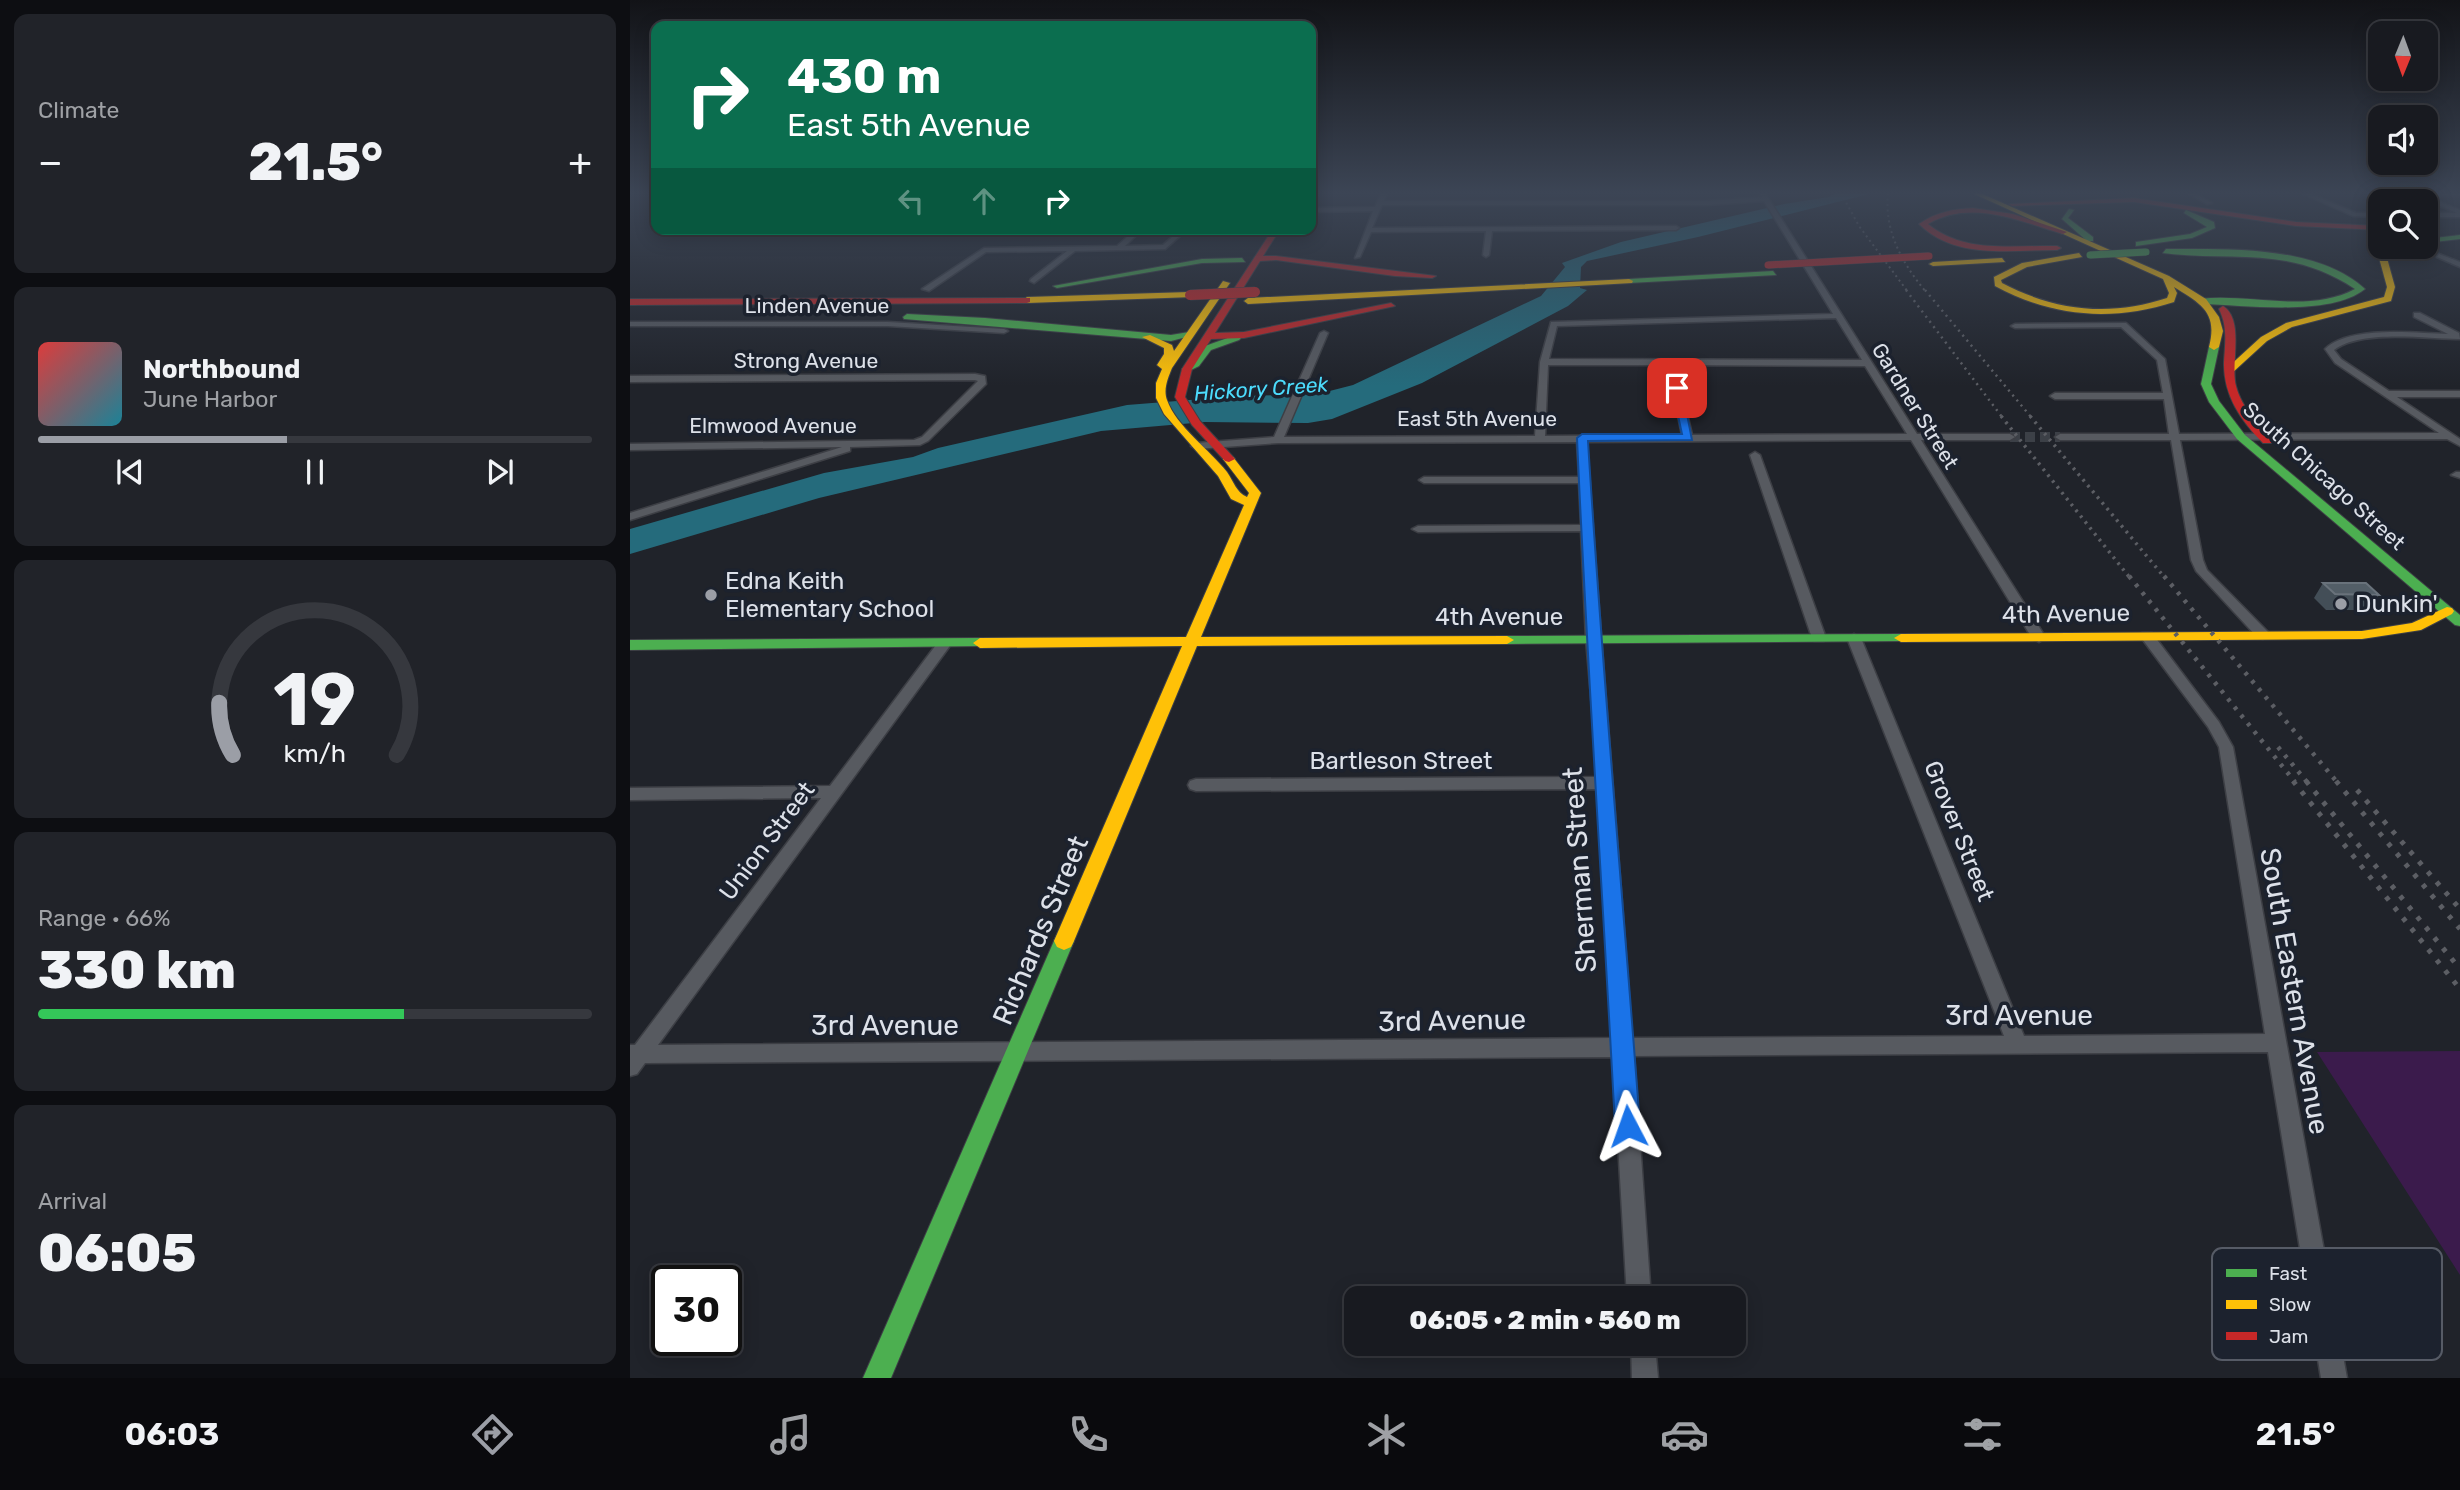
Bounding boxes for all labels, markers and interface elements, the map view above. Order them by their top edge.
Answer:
north arrow [2368,21,2438,91]
map controls [2368,21,2438,259]
text: 430 m [787,47,941,105]
icon: right [672,49,763,140]
text: Climate [38,96,119,124]
button: sound [2368,105,2438,175]
text: East 5th Avenue [787,106,1031,144]
text: 21.5° [248,131,383,193]
text: − [38,139,63,185]
text: + [568,139,592,185]
icon: left [892,182,930,220]
icon: ahead [965,182,1003,220]
icon: right [1038,182,1076,220]
button: search [2368,189,2438,259]
street label: Linden Avenue [745,293,889,318]
street label: Gardner Street [1867,338,1964,473]
street label: Strong Avenue [734,348,878,373]
text: Northbound [143,354,301,385]
pin [1647,358,1707,418]
icon: arrive [1658,369,1696,407]
water label: Hickory Creek [1193,371,1330,406]
text: June Harbor [143,385,277,413]
street label: South Chicago Street [2238,396,2411,555]
street label: East 5th Avenue [1397,406,1557,431]
street label: Elmwood Avenue [689,413,857,438]
icon: previous [111,453,149,491]
icon: pause [296,453,334,491]
icon: next [481,453,519,491]
place label: Edna Keith Elementary School [725,567,934,623]
marker: Edna Keith Elementary School [703,587,719,603]
place label: Dunkin' [2355,590,2438,618]
marker: Dunkin' [2333,596,2349,612]
street label: 4th Avenue [2002,599,2130,629]
street label: 4th Avenue [1435,603,1563,631]
text: 19 [274,657,356,743]
text: km/h [284,739,346,768]
street label: Bartleson Street [1310,747,1492,775]
street label: Grover Street [1918,757,2000,905]
street label: Sherman Street [1556,766,1603,974]
street label: Union Street [713,776,821,906]
street label: Richards Street [986,831,1095,1030]
street label: South Eastern Avenue [2253,845,2336,1137]
text: Range · 66% [38,904,170,932]
text: 330 km [38,939,236,1001]
street label: 3rd Avenue [1945,999,2093,1032]
street label: 3rd Avenue [1378,1003,1526,1038]
street label: 3rd Avenue [811,1009,959,1042]
position arrow [1591,1089,1665,1163]
text: Arrival [38,1187,107,1215]
text: 06:05 [38,1222,196,1284]
legend [2212,1248,2442,1360]
text: Fast [2269,1262,2308,1285]
speed limit sign: 30 [651,1265,742,1356]
text: Slow [2269,1293,2311,1316]
text: 06:05 · 2 min · 560 m [1409,1305,1681,1336]
text: Jam [2269,1325,2308,1348]
icon: directions [468,1410,517,1459]
icon: music [766,1410,815,1459]
icon: phone [1064,1410,1113,1459]
icon: climate [1362,1410,1411,1459]
icon: car [1660,1410,1709,1459]
icon: filters [1958,1410,2007,1459]
text: 06:03 [124,1415,219,1453]
text: 21.5° [2256,1415,2335,1453]

